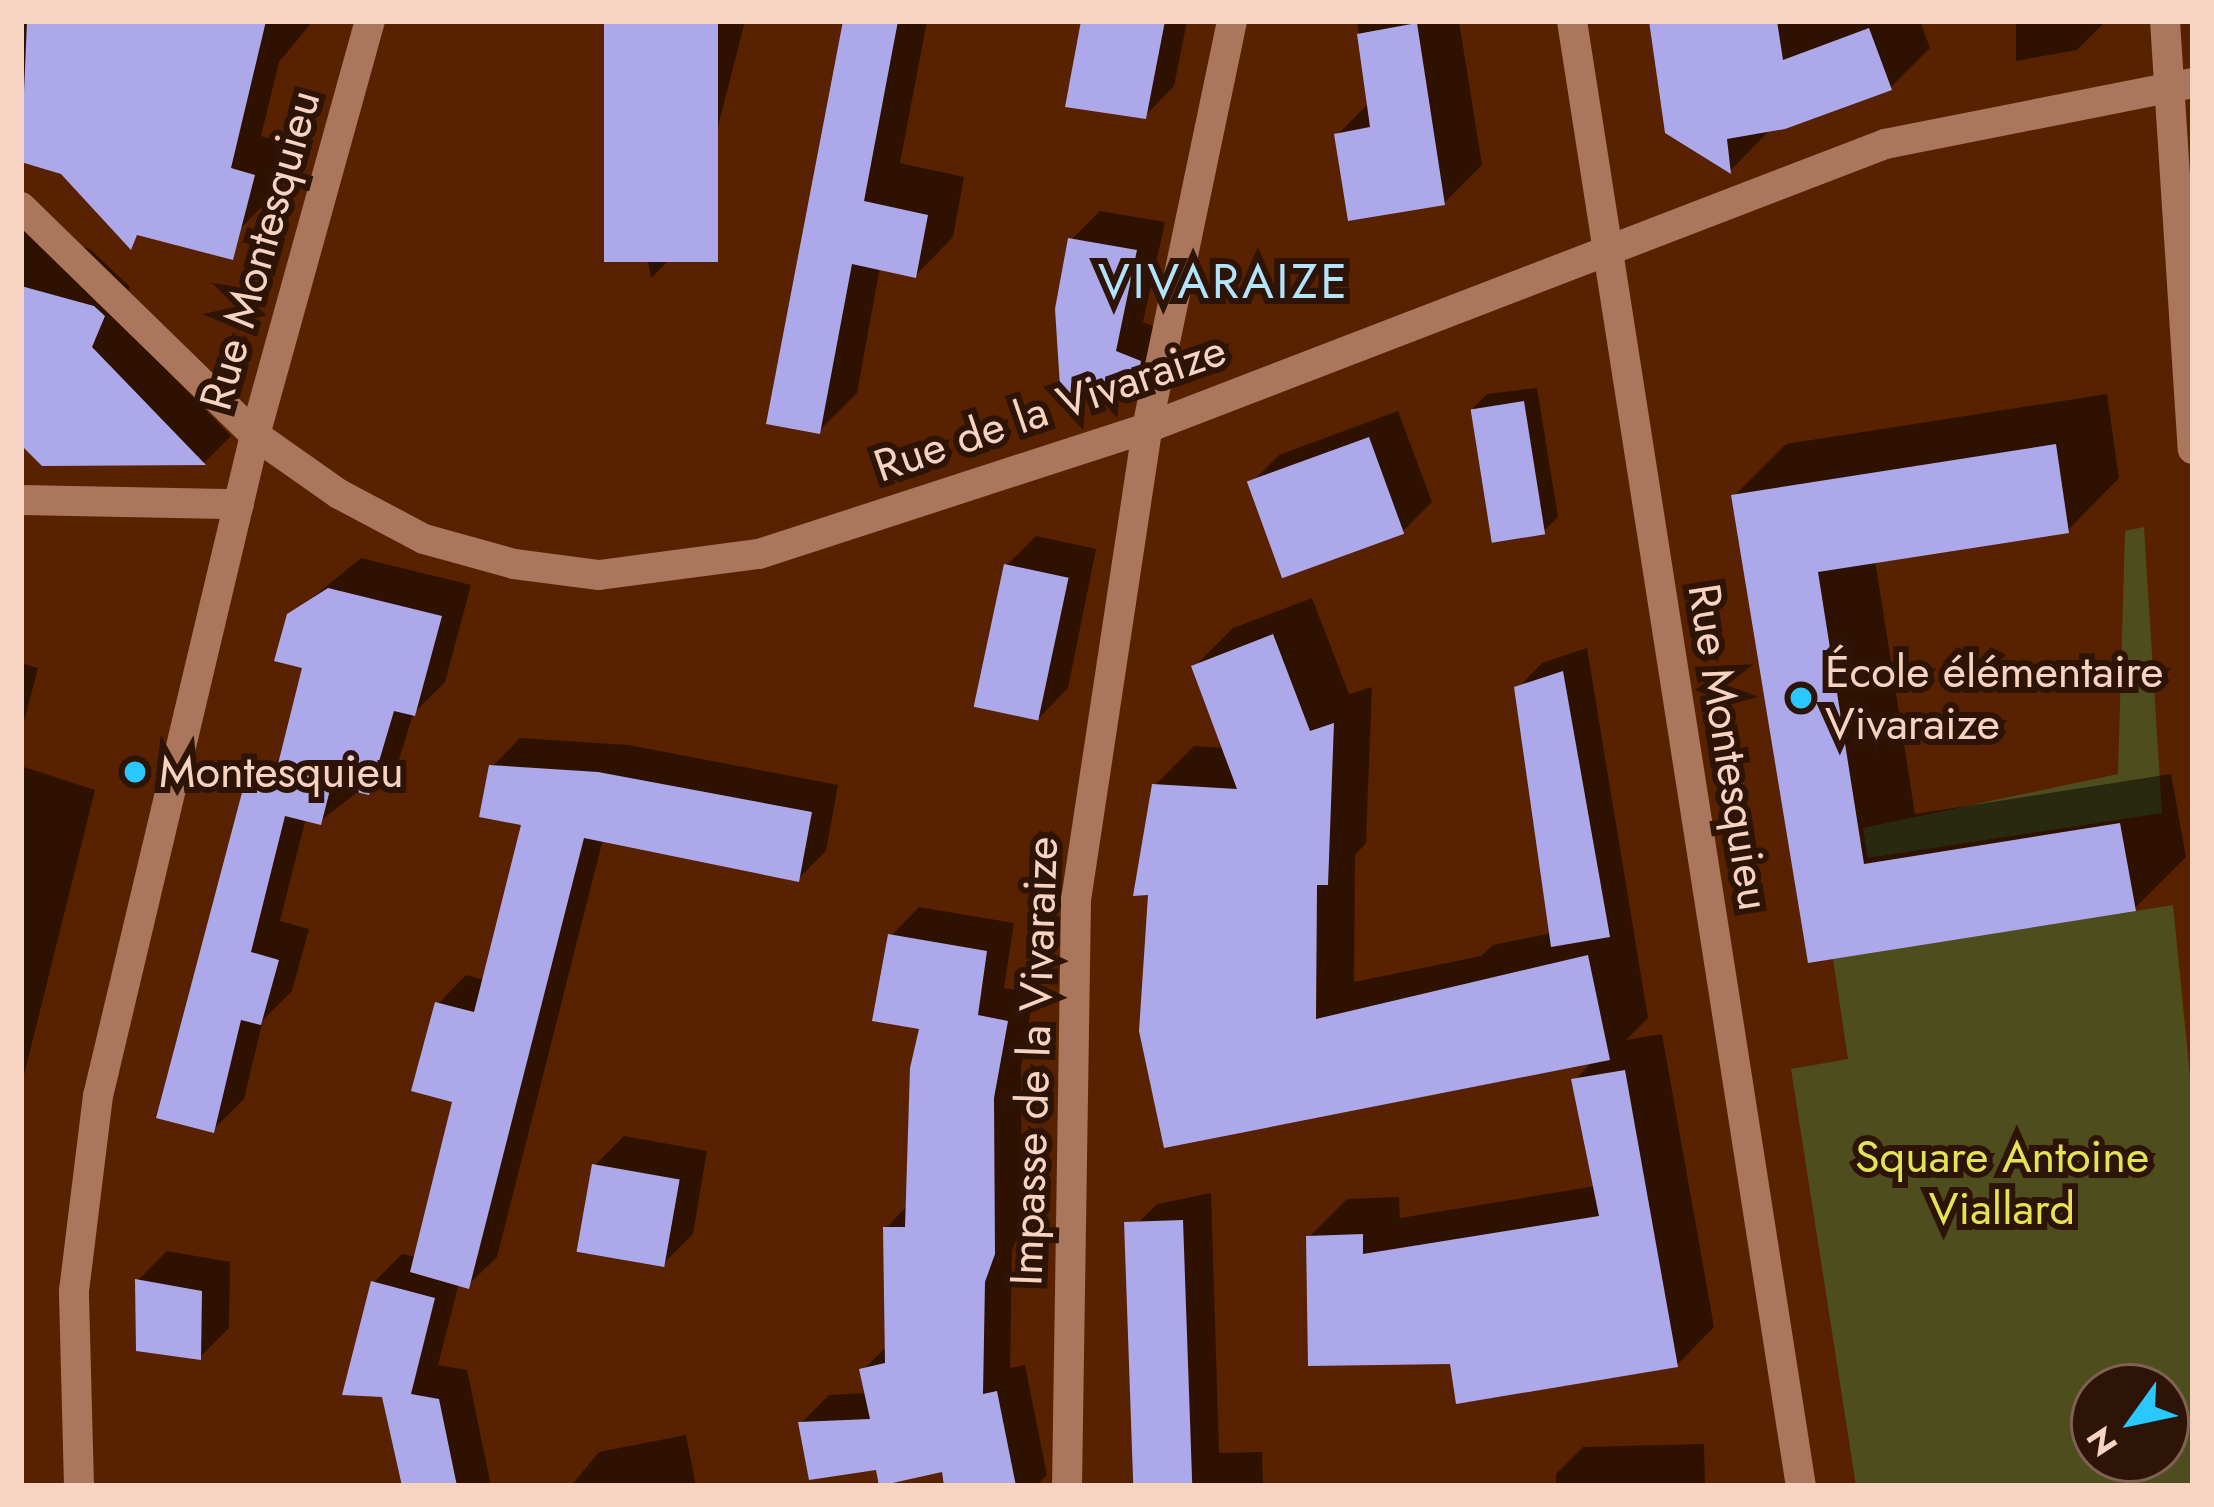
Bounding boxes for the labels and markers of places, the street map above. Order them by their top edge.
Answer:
place label: École élémentaire Vivaraize [1825,645,2164,751]
marker: École élémentaire Vivaraize [1788,685,1814,711]
place label: Montesquieu [159,745,404,799]
marker: Montesquieu [122,759,148,785]

